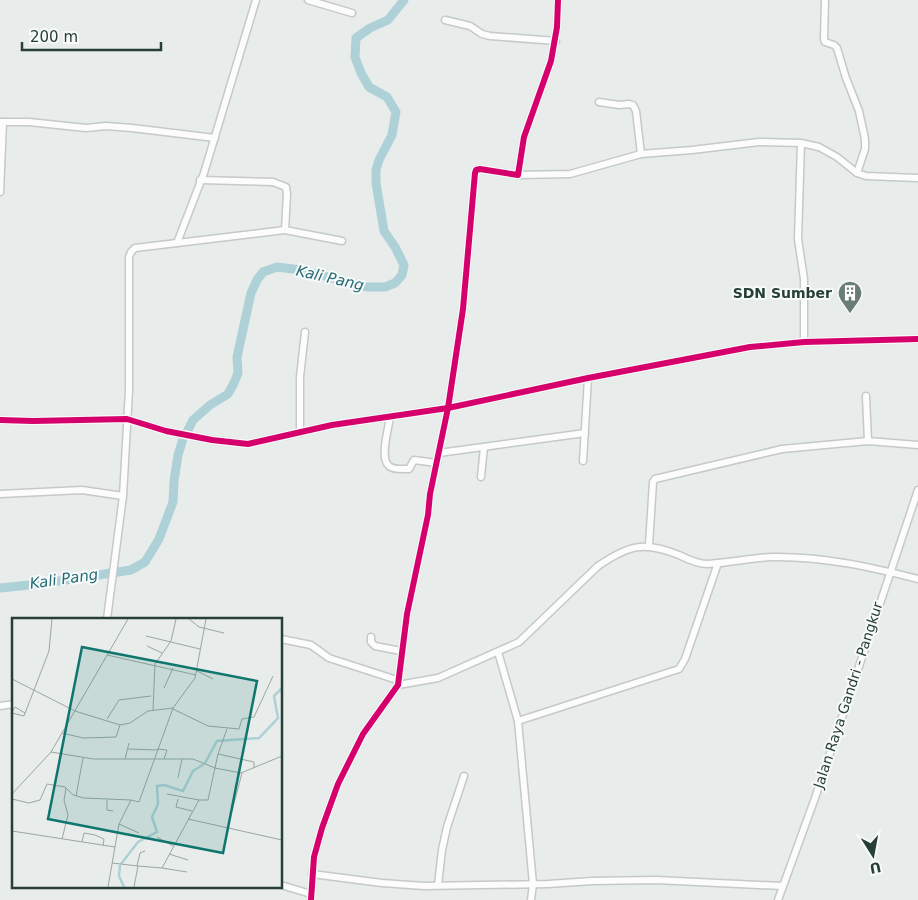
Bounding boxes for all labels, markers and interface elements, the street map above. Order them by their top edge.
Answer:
scale bar [22,20,161,52]
text: 200 m [30,28,78,46]
water label: Kali Pang [294,261,366,295]
building icon: SDN Sumber [837,280,863,314]
place label: SDN Sumber [733,285,832,301]
water label: Kali Pang [29,565,99,593]
street label: Jalan Raya Gandri - Pangkur [810,600,886,791]
inset map [12,618,282,888]
north arrow [848,830,898,880]
text: U [868,859,883,877]

